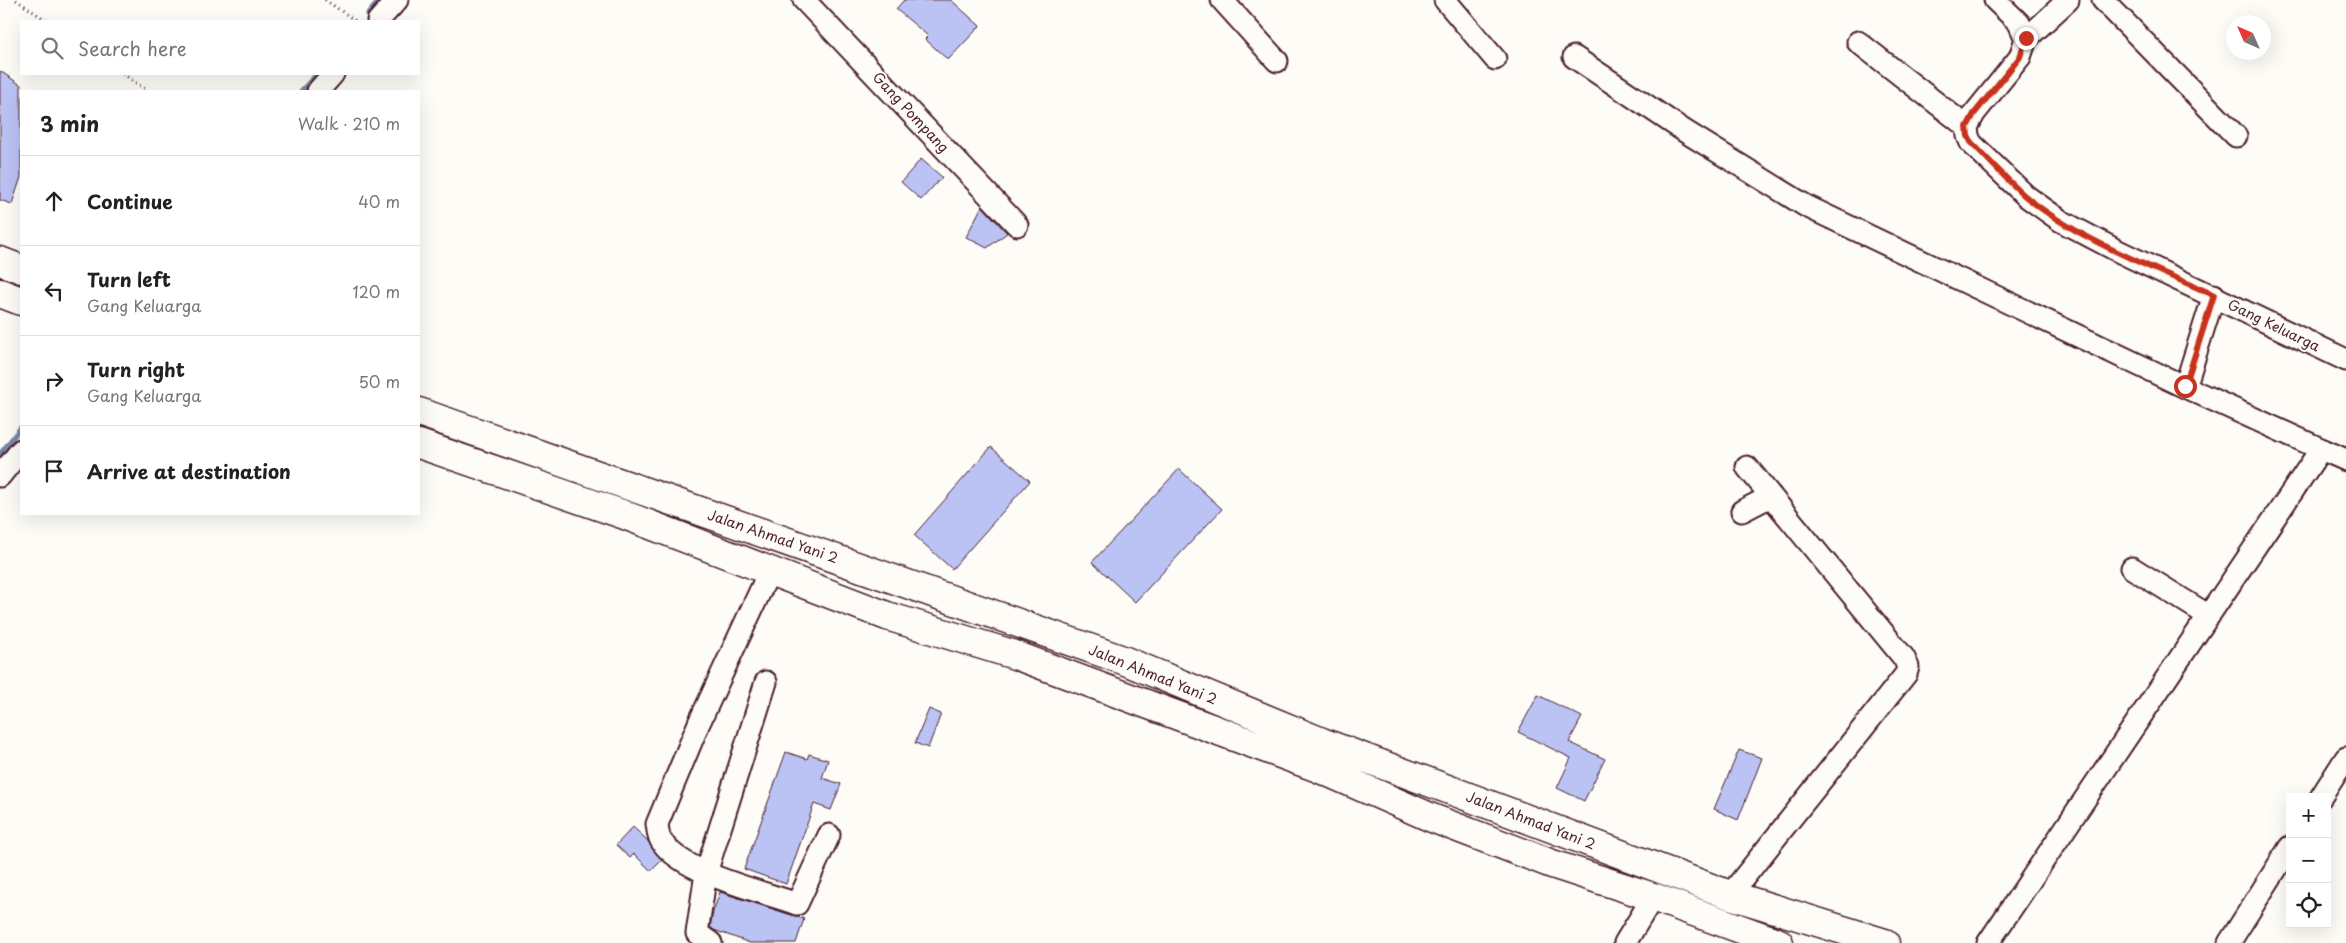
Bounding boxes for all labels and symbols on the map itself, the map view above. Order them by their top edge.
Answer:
north arrow [2226,15,2271,60]
route end [2015,27,2038,50]
street label: Gang Pompang [868,67,954,157]
street label: Gang Keluarga [2224,294,2324,356]
route start [2174,375,2197,398]
street label: Jalan Ahmad Yani 2 [705,504,841,568]
street label: Jalan Ahmad Yani 2 [1086,639,1221,709]
street label: Jalan Ahmad Yani 2 [1463,786,1599,854]

